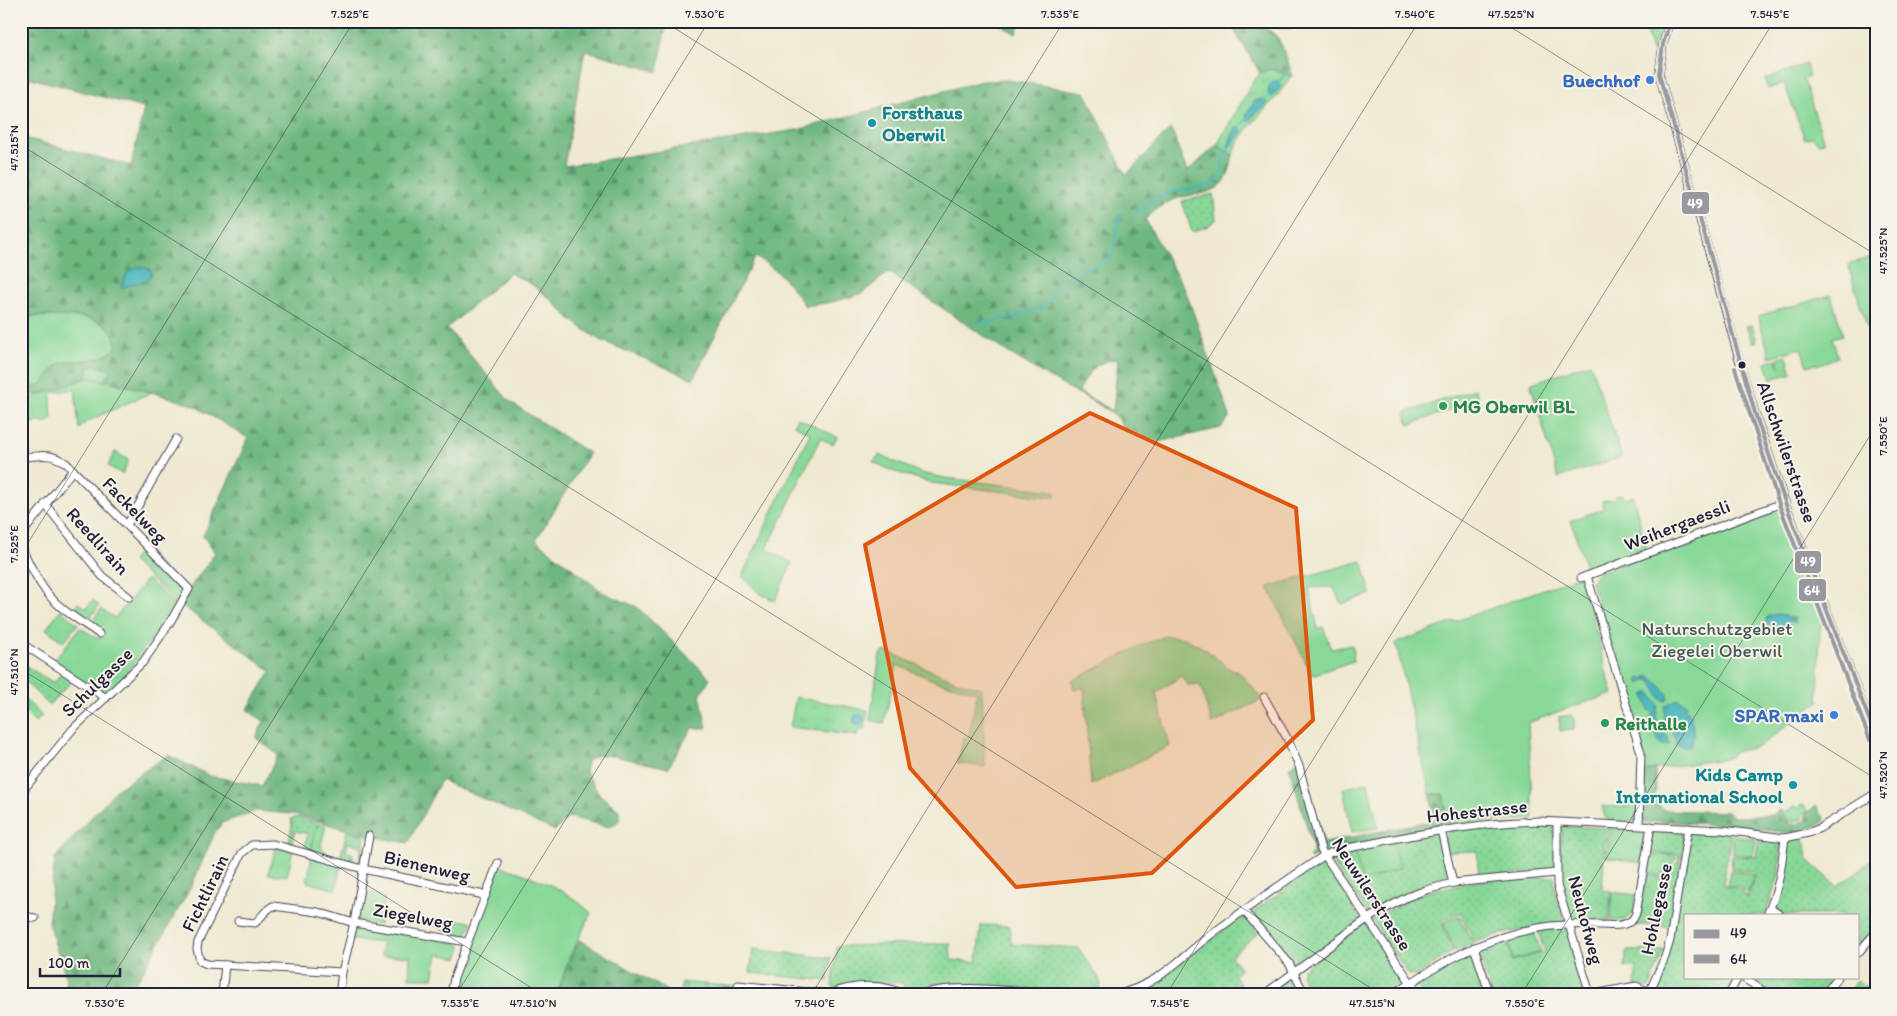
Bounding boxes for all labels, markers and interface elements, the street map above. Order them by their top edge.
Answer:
text: 7.525°E [331,7,369,21]
text: 7.530°E [685,7,725,21]
text: 7.535°E [1041,7,1079,21]
text: 7.540°E [1395,7,1435,21]
text: 47.525°N [1488,7,1534,21]
text: 7.545°E [1751,7,1790,21]
place label: Buechhof [1563,69,1641,92]
marker: Buechhof [1644,74,1656,86]
place label: Forsthaus Oberwil [882,101,963,146]
marker: Forsthaus Oberwil [866,117,878,129]
text: 47.515°N [7,125,21,171]
line badge: 49 [1681,191,1710,215]
text: 49 [1687,195,1703,212]
text: 47.525°N [1876,228,1890,274]
unlabelled marker [1737,360,1747,370]
street label: Allschwilerstrasse [1752,378,1822,526]
place label: MG Oberwil BL [1453,395,1575,418]
marker: MG Oberwil BL [1437,400,1449,412]
text: 7.550°E [1876,416,1890,456]
street label: Fackelweg [98,472,173,548]
street label: Weihergaessli [1621,494,1733,556]
street label: Reedlirain [62,502,135,580]
text: 7.525°E [7,525,21,563]
line badge: 49 [1794,550,1822,574]
text: 49 [1800,553,1816,570]
line badge: 64 [1798,578,1827,602]
text: 64 [1804,582,1820,599]
park label: Naturschutzgebiet Ziegelei Oberwil [1642,617,1792,662]
street label: Schulgasse [56,642,138,722]
text: 47.510°N [7,648,21,696]
place label: SPAR maxi [1735,704,1824,727]
marker: SPAR maxi [1828,709,1840,721]
place label: Reithalle [1615,712,1687,735]
marker: Reithalle [1599,717,1611,729]
text: 47.520°N [1876,751,1890,799]
place label: Kids Camp International School [1616,763,1784,808]
marker: Kids Camp International School [1787,779,1799,791]
street label: Hohestrasse [1425,794,1529,828]
street label: Neuwilerstrasse [1327,833,1417,955]
street label: Bienenweg [382,845,473,887]
street label: Fichtlirain [176,850,234,935]
street label: Hohlegasse [1635,861,1677,957]
street label: Neuhofweg [1563,873,1609,967]
street label: Ziegelweg [371,898,455,934]
legend [1684,914,1860,978]
text: 49 [1730,924,1747,942]
scale bar [40,946,120,978]
text: 64 [1730,950,1747,968]
text: 100 m [48,954,90,972]
text: 7.530°E [85,996,125,1010]
text: 7.535°E [441,996,479,1010]
text: 47.510°N [509,996,557,1010]
text: 7.540°E [795,996,835,1010]
text: 7.545°E [1151,996,1190,1010]
text: 47.515°N [1349,996,1395,1010]
text: 7.550°E [1505,996,1545,1010]

